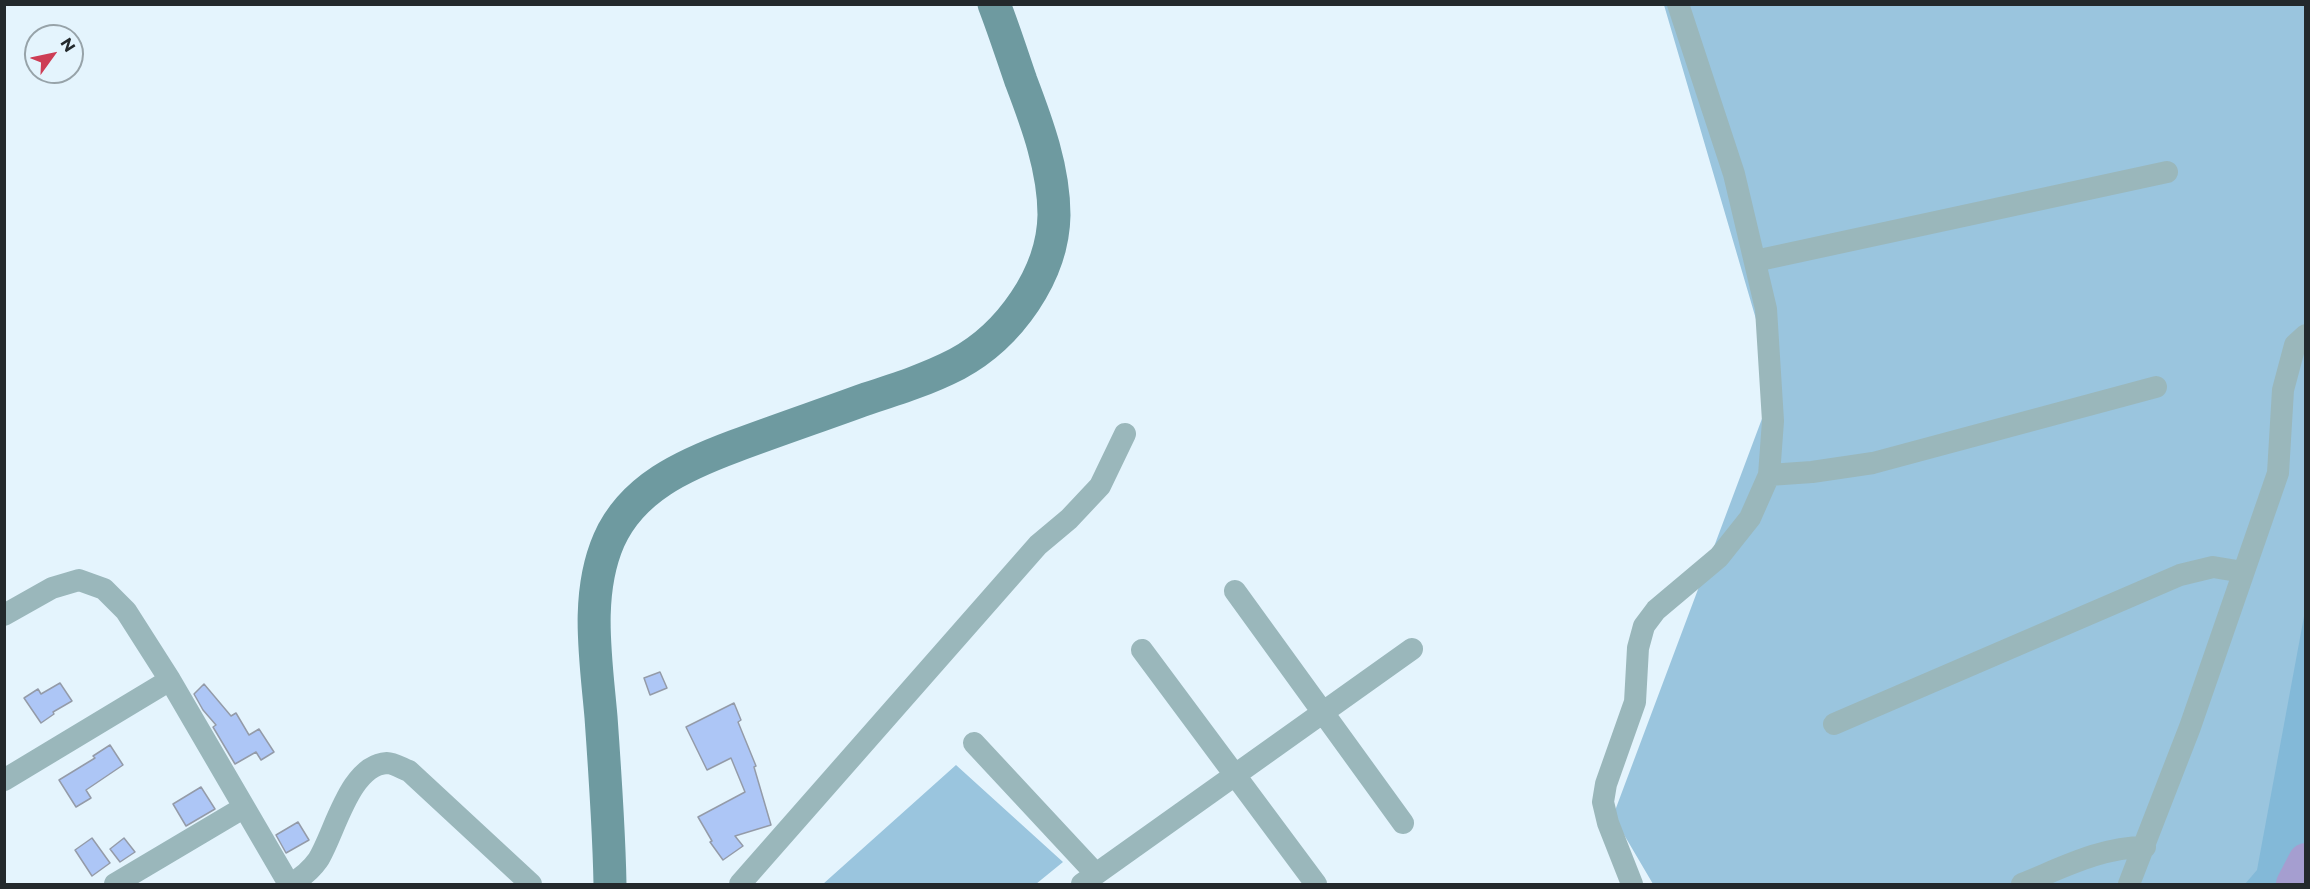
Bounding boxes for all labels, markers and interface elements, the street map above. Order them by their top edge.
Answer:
north arrow [24,24,84,84]
text: N [56,34,79,56]

